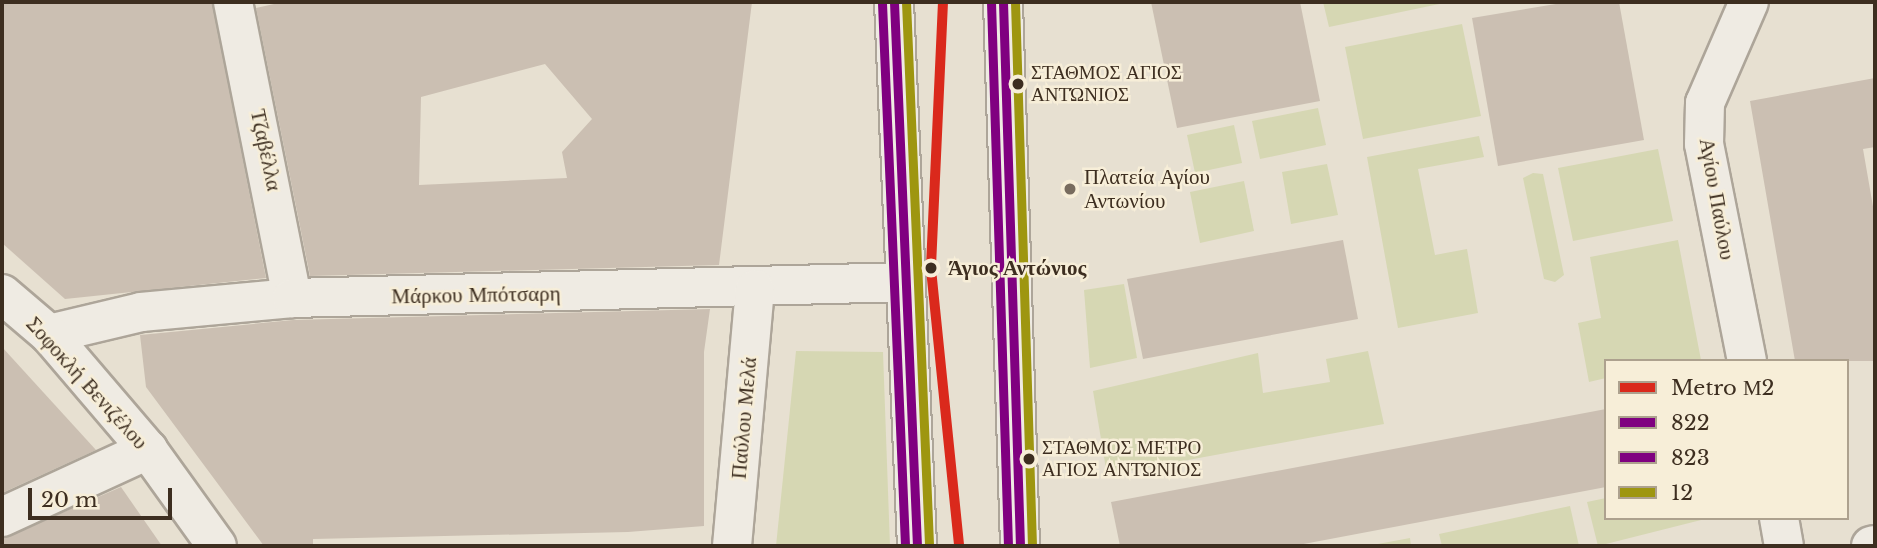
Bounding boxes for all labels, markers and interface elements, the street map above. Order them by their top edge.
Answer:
place label: ΣΤΑΘΜΟΣ ΑΓΙΟΣ ΑΝΤΏΝΙΟΣ [1031,62,1182,106]
marker: ΣΤΑΘΜΟΣ ΑΓΙΟΣ ΑΝΤΏΝΙΟΣ [1011,77,1025,91]
street label: Τζαβέλλα [245,107,287,193]
street label: Αγίου Παύλου [1694,136,1740,262]
place label: Πλατεία Αγίου Αντωνίου [1084,164,1210,214]
marker: Πλατεία Αγίου Αντωνίου [1062,181,1078,197]
place label: Άγιος Αντώνιος [948,255,1086,281]
marker: Άγιος Αντώνιος [920,257,942,279]
street label: Μάρκου Μπότσαρη [391,281,561,309]
street label: Σοφοκλή Βενιζέλου [21,312,153,454]
street label: Παύλου Μελά [726,356,762,480]
legend [1604,359,1849,520]
text: Metro Μ2 [1671,375,1775,401]
text: 822 [1671,410,1710,436]
place label: ΣΤΑΘΜΟΣ ΜΕΤΡΟ ΑΓΙΟΣ ΑΝΤΏΝΙΟΣ [1042,437,1201,481]
text: 823 [1671,445,1710,471]
marker: ΣΤΑΘΜΟΣ ΜΕΤΡΟ ΑΓΙΟΣ ΑΝΤΏΝΙΟΣ [1022,452,1036,466]
scale bar [32,475,175,518]
text: 12 [1671,480,1693,506]
text: 20 m [41,487,98,513]

